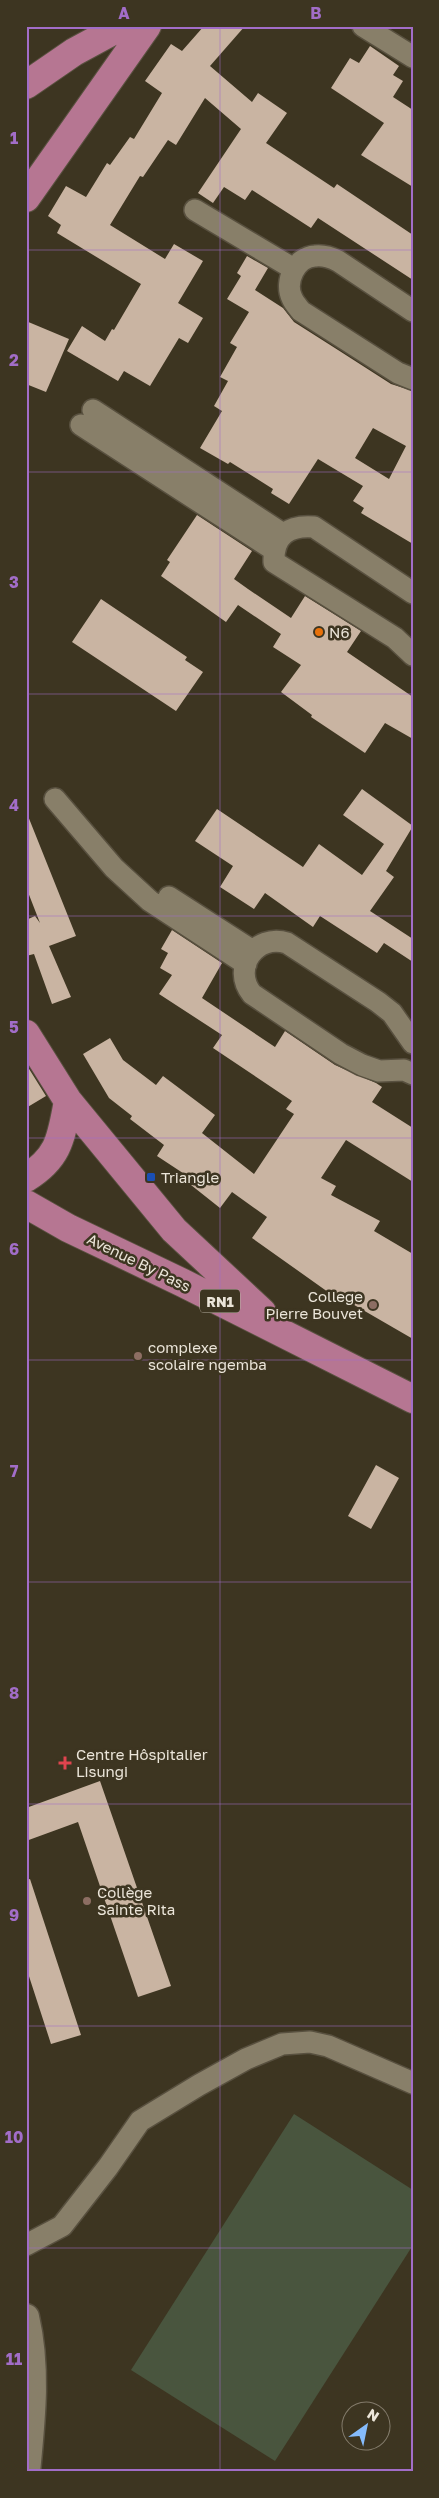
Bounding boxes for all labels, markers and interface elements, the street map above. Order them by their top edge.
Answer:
text: A [118,3,130,23]
text: B [310,3,322,23]
text: 1 [10,128,18,148]
text: 2 [9,350,19,370]
text: 3 [9,572,19,592]
place label: N6 [329,623,349,641]
marker: N6 [313,626,325,638]
text: 4 [9,795,19,815]
text: 5 [9,1017,19,1037]
place label: Triangle [161,1168,219,1186]
marker: Triangle [145,1171,157,1183]
street label: Avenue By Pass [84,1229,194,1295]
text: 6 [9,1239,19,1259]
place label: College Pierre Bouvet [266,1287,363,1322]
road number: RN1 [200,1290,240,1312]
marker: College Pierre Bouvet [367,1299,379,1311]
place label: complexe scolaire ngemba [148,1338,267,1373]
marker: complexe scolaire ngemba [132,1350,144,1362]
text: 7 [10,1461,19,1481]
text: 8 [9,1683,19,1703]
place label: Centre Hôspitalier Lisungi [76,1745,208,1780]
marker: Centre Hôspitalier Lisungi [58,1756,72,1770]
place label: Collège Sainte Rita [97,1883,175,1918]
marker: Collège Sainte Rita [81,1895,93,1907]
text: 9 [9,1905,19,1925]
text: 10 [5,2127,23,2147]
text: 11 [6,2349,22,2369]
north arrow [342,2400,392,2450]
text: N [364,2405,382,2425]

